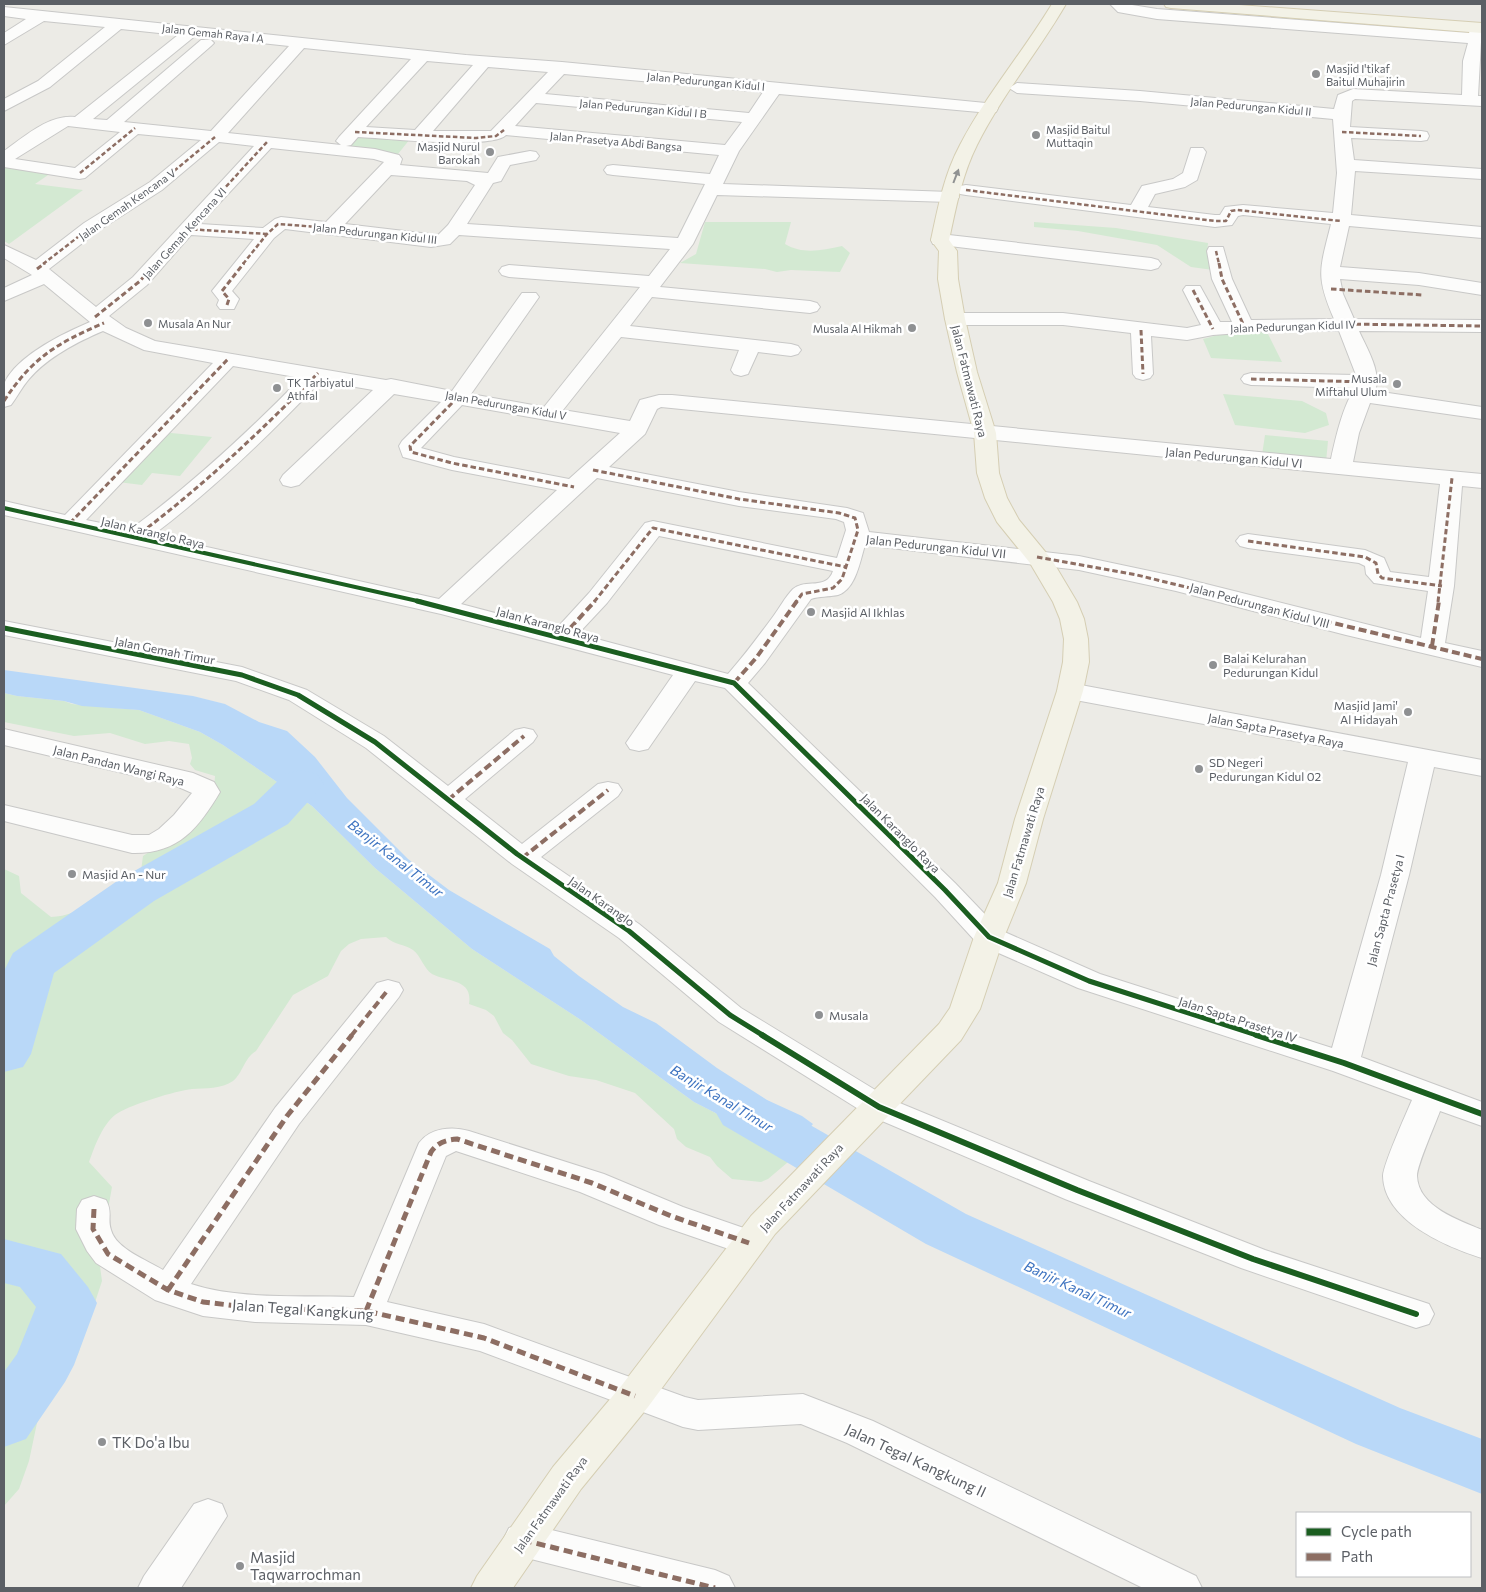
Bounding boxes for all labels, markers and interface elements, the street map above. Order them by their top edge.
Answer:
street label: Jalan Gemah Raya I A [161,21,265,46]
place label: Masjid I'tikaf Baitul Muhajirin [1326,62,1405,88]
marker: Masjid I'tikaf Baitul Muhajirin [1310,68,1322,80]
street label: Jalan Pedurungan Kidul I [646,69,766,94]
street label: Jalan Pedurungan Kidul II [1190,94,1312,119]
street label: Jalan Pedurungan Kidul I B [579,96,707,121]
place label: Masjid Baitul Muttaqin [1046,123,1110,149]
street label: Jalan Prasetya Abdi Bangsa [549,129,683,154]
marker: Masjid Baitul Muttaqin [1030,129,1042,141]
place label: Masjid Nurul Barokah [417,140,480,166]
marker: Masjid Nurul Barokah [484,146,496,158]
street label: Jalan Gemah Kencana V [76,165,179,243]
one-way arrow [952,168,960,183]
street label: Jalan Gemah Kencana VI [139,185,229,282]
street label: Jalan Pedurungan Kidul III [312,220,438,247]
marker: Musala An Nur [142,317,154,329]
place label: Musala An Nur [158,317,231,330]
street label: Jalan Pedurungan Kidul IV [1230,317,1357,336]
place label: Musala Al Hikmah [813,322,902,335]
marker: Musala Al Hikmah [906,322,918,334]
street label: Jalan Fatmawati Raya [948,323,991,439]
place label: Musala Miftahul Ulum [1315,372,1387,398]
place label: TK Tarbiyatul Athfal [287,376,354,402]
marker: Musala Miftahul Ulum [1391,378,1403,390]
marker: TK Tarbiyatul Athfal [271,382,283,394]
street label: Jalan Pedurungan Kidul V [444,388,568,423]
street label: Jalan Pedurungan Kidul VI [1165,444,1303,471]
street label: Jalan Karanglo Raya [100,513,206,552]
street label: Jalan Pedurungan Kidul VII [865,532,1007,561]
street label: Jalan Pedurungan Kidul VIII [1188,580,1331,631]
street label: Jalan Karanglo Raya [495,604,601,645]
place label: Masjid Al Ikhlas [821,605,905,619]
marker: Masjid Al Ikhlas [805,606,817,618]
street label: Jalan Gemah Timur [113,633,217,668]
place label: Balai Kelurahan Pedurungan Kidul [1223,651,1318,679]
marker: Balai Kelurahan Pedurungan Kidul [1207,659,1219,671]
place label: Masjid Jami' Al Hidayah [1334,698,1398,726]
marker: Masjid Jami' Al Hidayah [1402,706,1414,718]
street label: Jalan Sapta Prasetya Raya [1207,710,1345,751]
street label: Jalan Pandan Wangi Raya [52,742,186,789]
place label: SD Negeri Pedurungan Kidul 02 [1209,755,1321,783]
marker: SD Negeri Pedurungan Kidul 02 [1193,763,1205,775]
street label: Jalan Fatmawati Raya [999,785,1048,899]
street label: Jalan Karanglo Raya [858,791,943,876]
water label: Banjir Kanal Timur [345,815,447,901]
street label: Jalan Sapta Prasetya I [1363,853,1408,968]
place label: Masjid An - Nur [82,867,166,881]
marker: Masjid An - Nur [66,868,78,880]
street label: Jalan Karanglo [566,873,638,930]
street label: Jalan Sapta Prasetya IV [1177,993,1299,1046]
place label: Musala [829,1008,868,1022]
marker: Musala [813,1009,825,1021]
water label: Banjir Kanal Timur [668,1061,777,1135]
street label: Jalan Fatmawati Raya [757,1140,846,1235]
water label: Banjir Kanal Timur [1022,1257,1135,1321]
street label: Jalan Tegal Kangkung [231,1295,375,1323]
street label: Jalan Tegal Kangkung II [843,1419,989,1501]
place label: TK Do'a Ibu [112,1433,190,1451]
marker: TK Do'a Ibu [96,1436,108,1448]
street label: Jalan Fatmawati Raya [510,1453,590,1555]
legend [1296,1512,1471,1577]
text: Cycle path [1341,1522,1412,1540]
text: Path [1341,1547,1373,1565]
place label: Masjid Taqwarrochman [250,1548,361,1583]
marker: Masjid Taqwarrochman [234,1560,246,1572]

